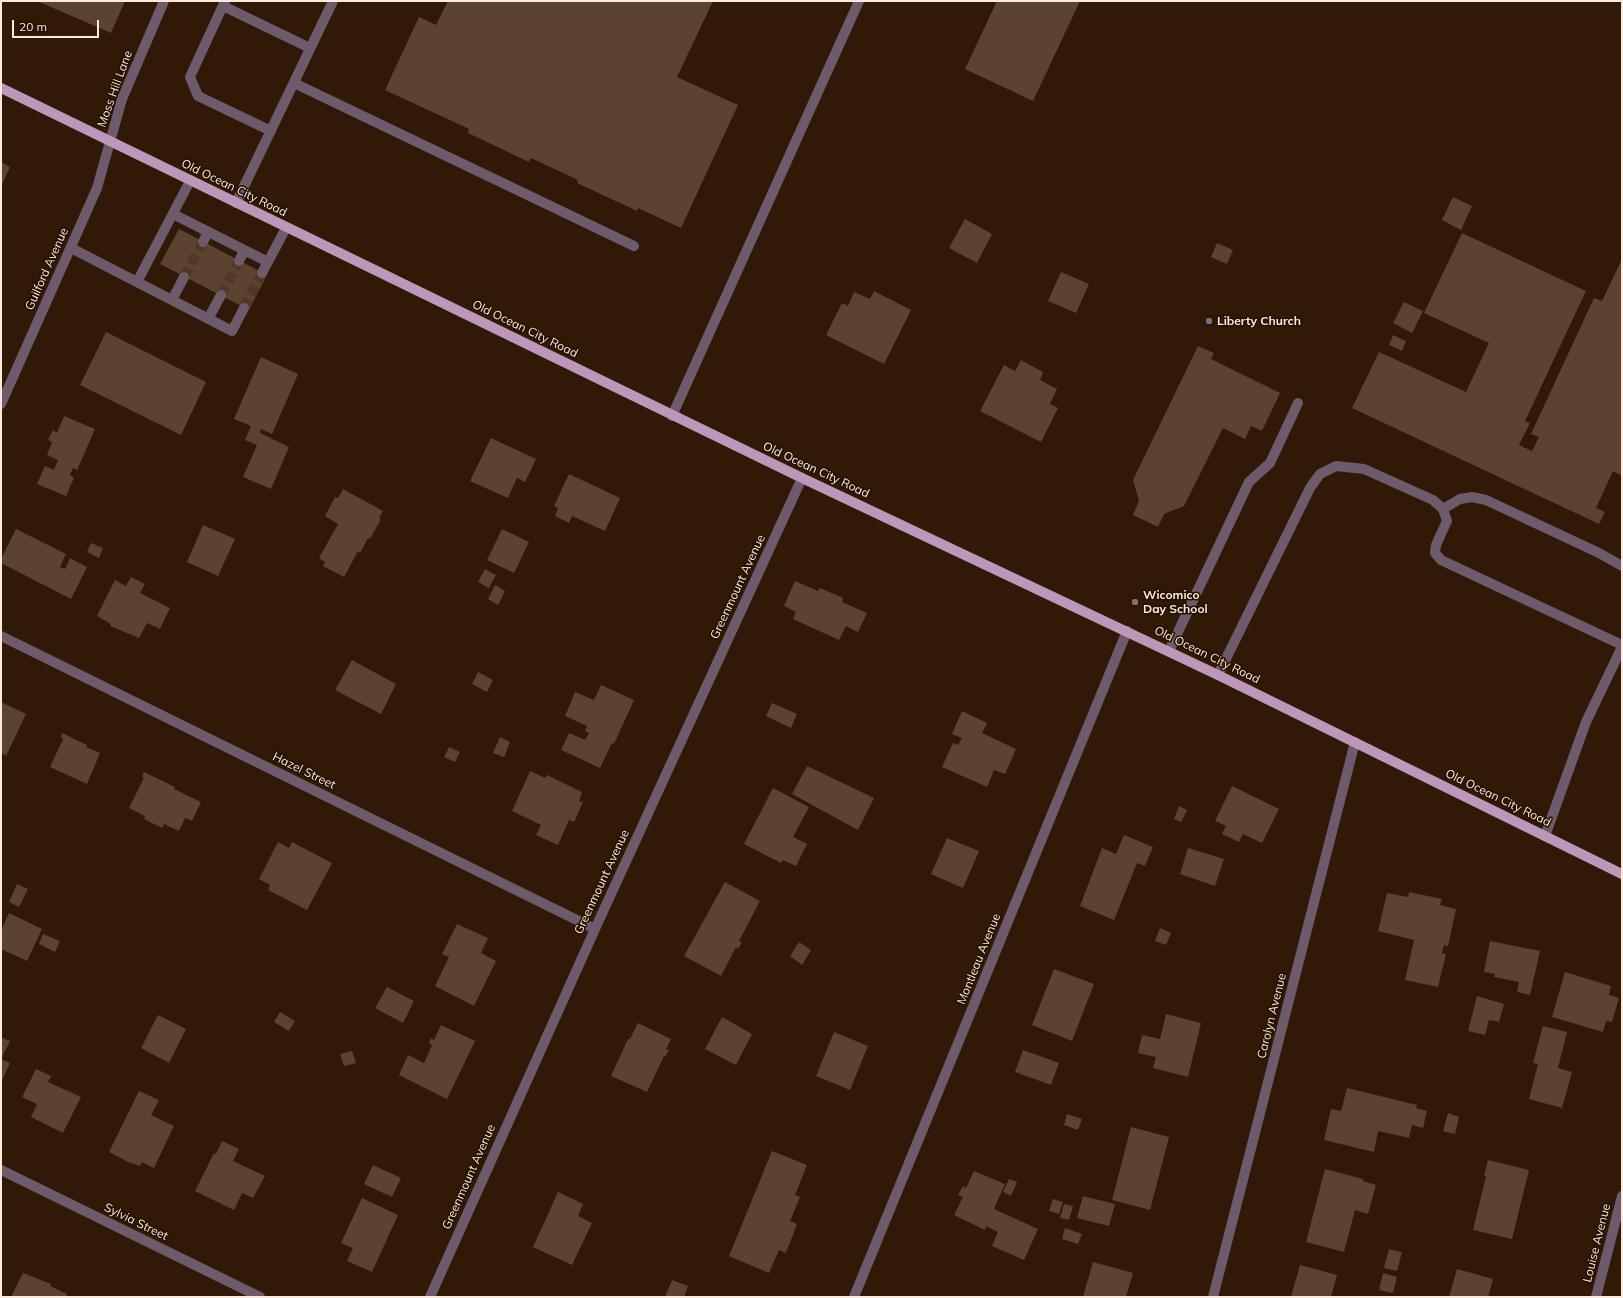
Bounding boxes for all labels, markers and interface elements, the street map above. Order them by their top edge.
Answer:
scale bar [14,12,101,38]
text: 20 m [19,19,47,34]
street label: Moss Hill Lane [94,49,136,129]
street label: Old Ocean City Road [179,156,289,220]
street label: Guilford Avenue [22,226,72,312]
street label: Old Ocean City Road [470,297,580,361]
place label: Liberty Church [1217,314,1301,328]
marker: Liberty Church [1204,316,1214,326]
street label: Old Ocean City Road [761,439,871,501]
street label: Greenmount Avenue [707,532,769,642]
place label: Wicomico Day School [1143,588,1208,616]
marker: Wicomico Day School [1130,597,1140,607]
street label: Old Ocean City Road [1152,623,1262,687]
street label: Hazel Street [270,750,338,792]
street label: Old Ocean City Road [1443,766,1553,830]
street label: Greenmount Avenue [571,827,633,937]
street label: Montleau Avenue [954,911,1004,1007]
street label: Carolyn Avenue [1254,972,1290,1060]
street label: Greenmount Avenue [439,1122,499,1232]
street label: Sylvia Street [102,1200,170,1244]
street label: Louise Avenue [1580,1202,1614,1284]

